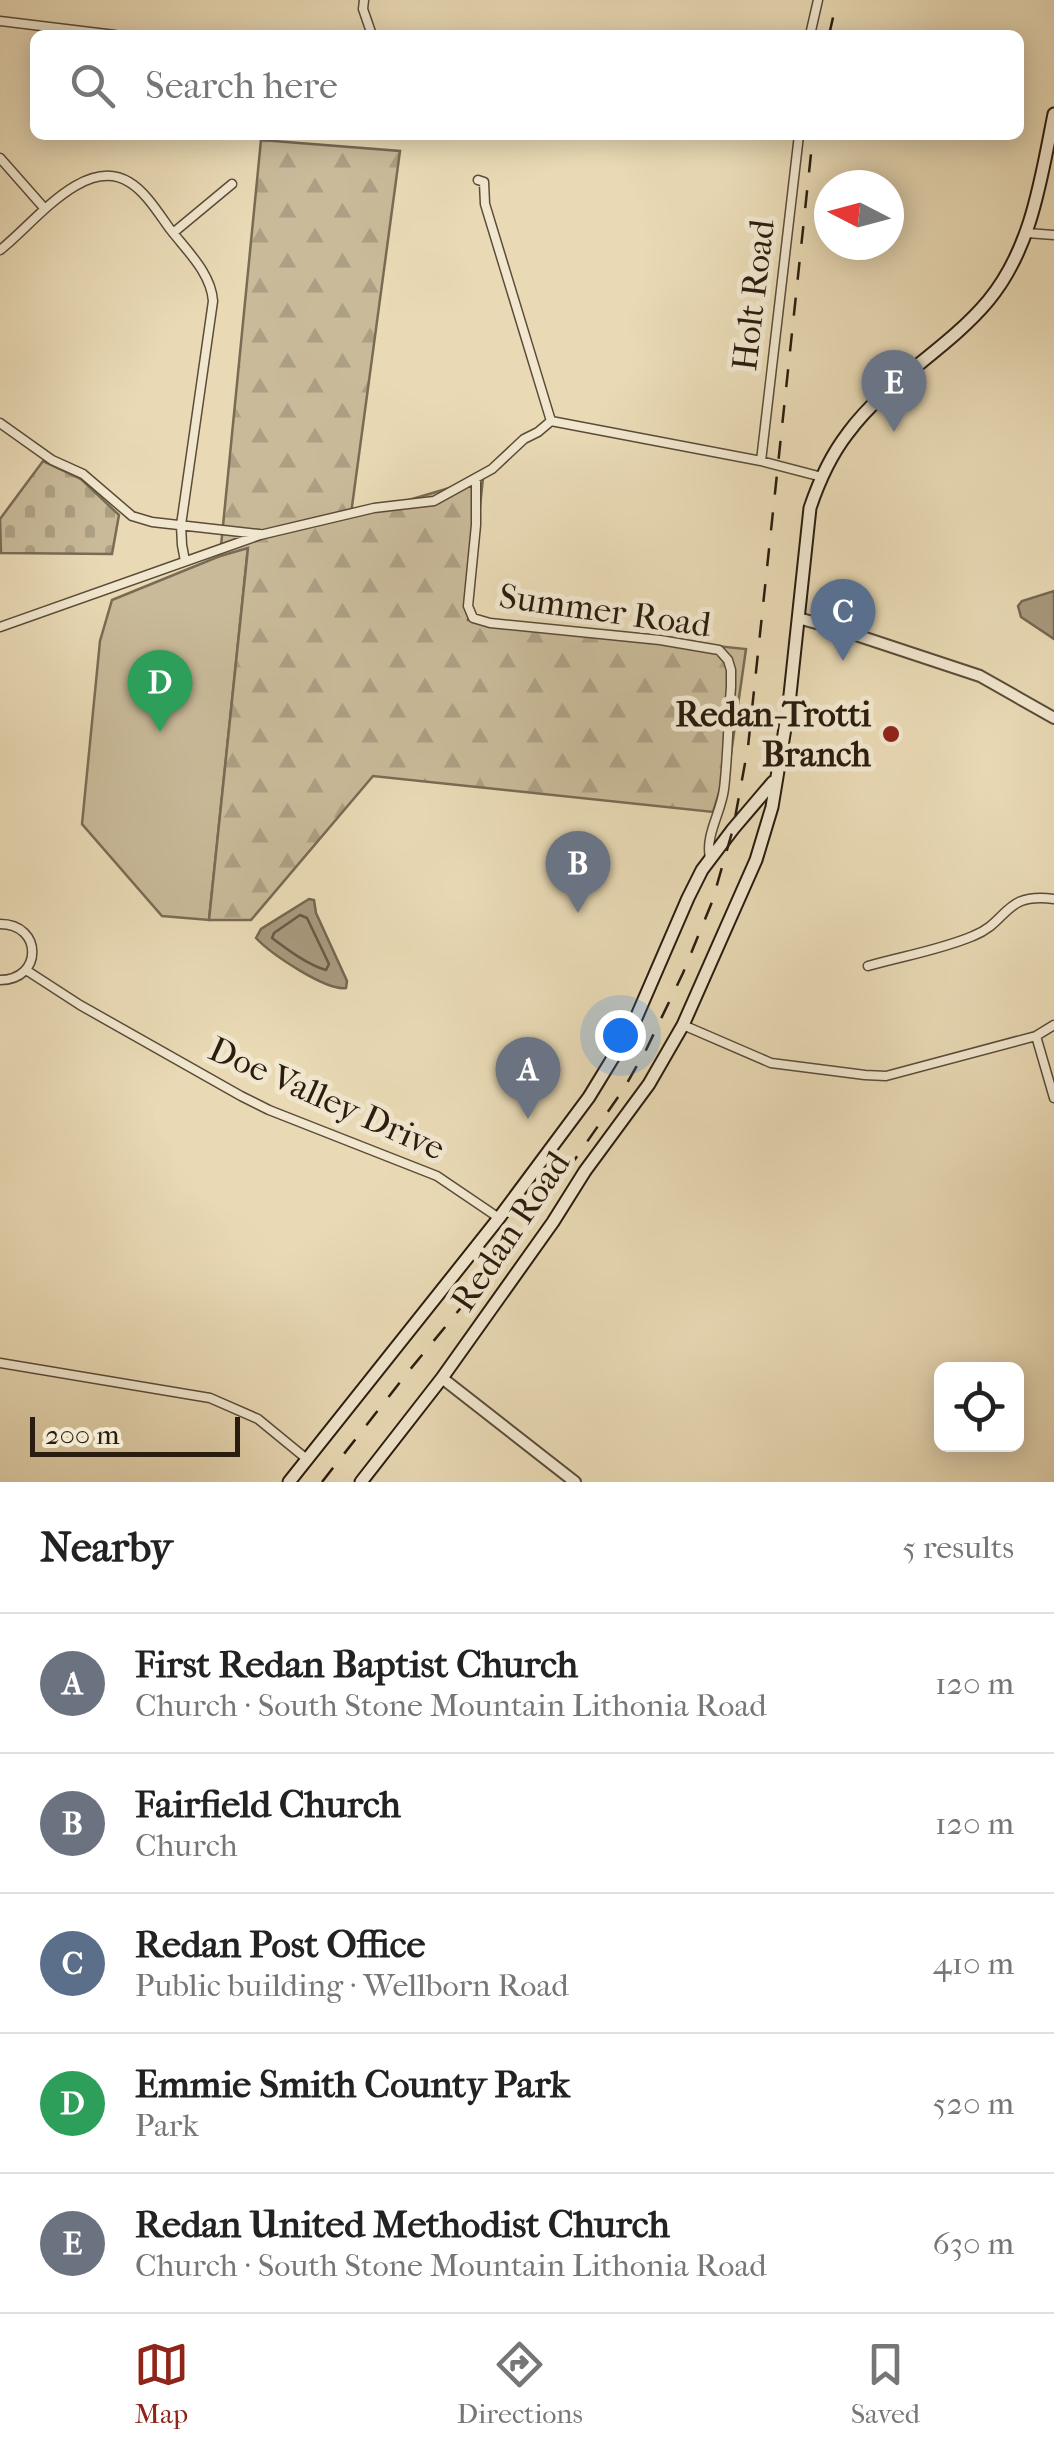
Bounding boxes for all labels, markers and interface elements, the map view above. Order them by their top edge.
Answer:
search box [30,30,1024,140]
icon: search [65,58,120,113]
text: Search here [145,63,338,108]
north arrow [814,170,904,260]
street label: Holt Road [724,216,783,373]
pin: E [862,350,926,432]
street label: Summer Road [496,575,714,646]
pin: C [810,578,876,661]
pin: D [128,650,192,732]
place label: Redan-Trotti Branch [675,694,872,775]
marker: Redan-Trotti Branch [880,723,902,745]
pin: B [546,830,610,913]
your location [595,1010,646,1061]
street label: Doe Valley Drive [203,1028,451,1169]
pin: A [496,1036,560,1119]
street label: Redan Road [442,1143,579,1319]
map controls [934,1362,1024,1452]
button: locate [934,1362,1024,1452]
scale bar [30,1412,240,1456]
text: 200 m [45,1418,120,1451]
text: Nearby [40,1523,172,1572]
text: 5 results [902,1529,1014,1566]
text: First Redan Baptist Church [135,1642,578,1687]
text: A [62,1665,83,1702]
text: 120 m [935,1665,1014,1702]
text: Church · South Stone Mountain Lithonia Road [135,1687,767,1724]
text: Fairfield Church [135,1782,401,1827]
text: B [62,1805,83,1842]
text: 120 m [935,1805,1014,1842]
text: Church [135,1827,238,1864]
text: Redan Post Office [135,1922,425,1967]
text: C [62,1945,83,1982]
text: 410 m [933,1945,1014,1982]
text: Public building · Wellborn Road [135,1967,569,2004]
text: Emmie Smith County Park [135,2062,570,2107]
text: D [60,2085,85,2122]
text: 520 m [933,2085,1014,2122]
text: Park [135,2107,199,2144]
text: Redan United Methodist Church [135,2202,670,2247]
text: E [63,2225,82,2262]
text: 630 m [932,2225,1014,2262]
text: Church · South Stone Mountain Lithonia Road [135,2247,767,2284]
tab: Map [134,2337,189,2430]
tab: Directions [457,2337,583,2430]
tab: Saved [851,2337,920,2430]

